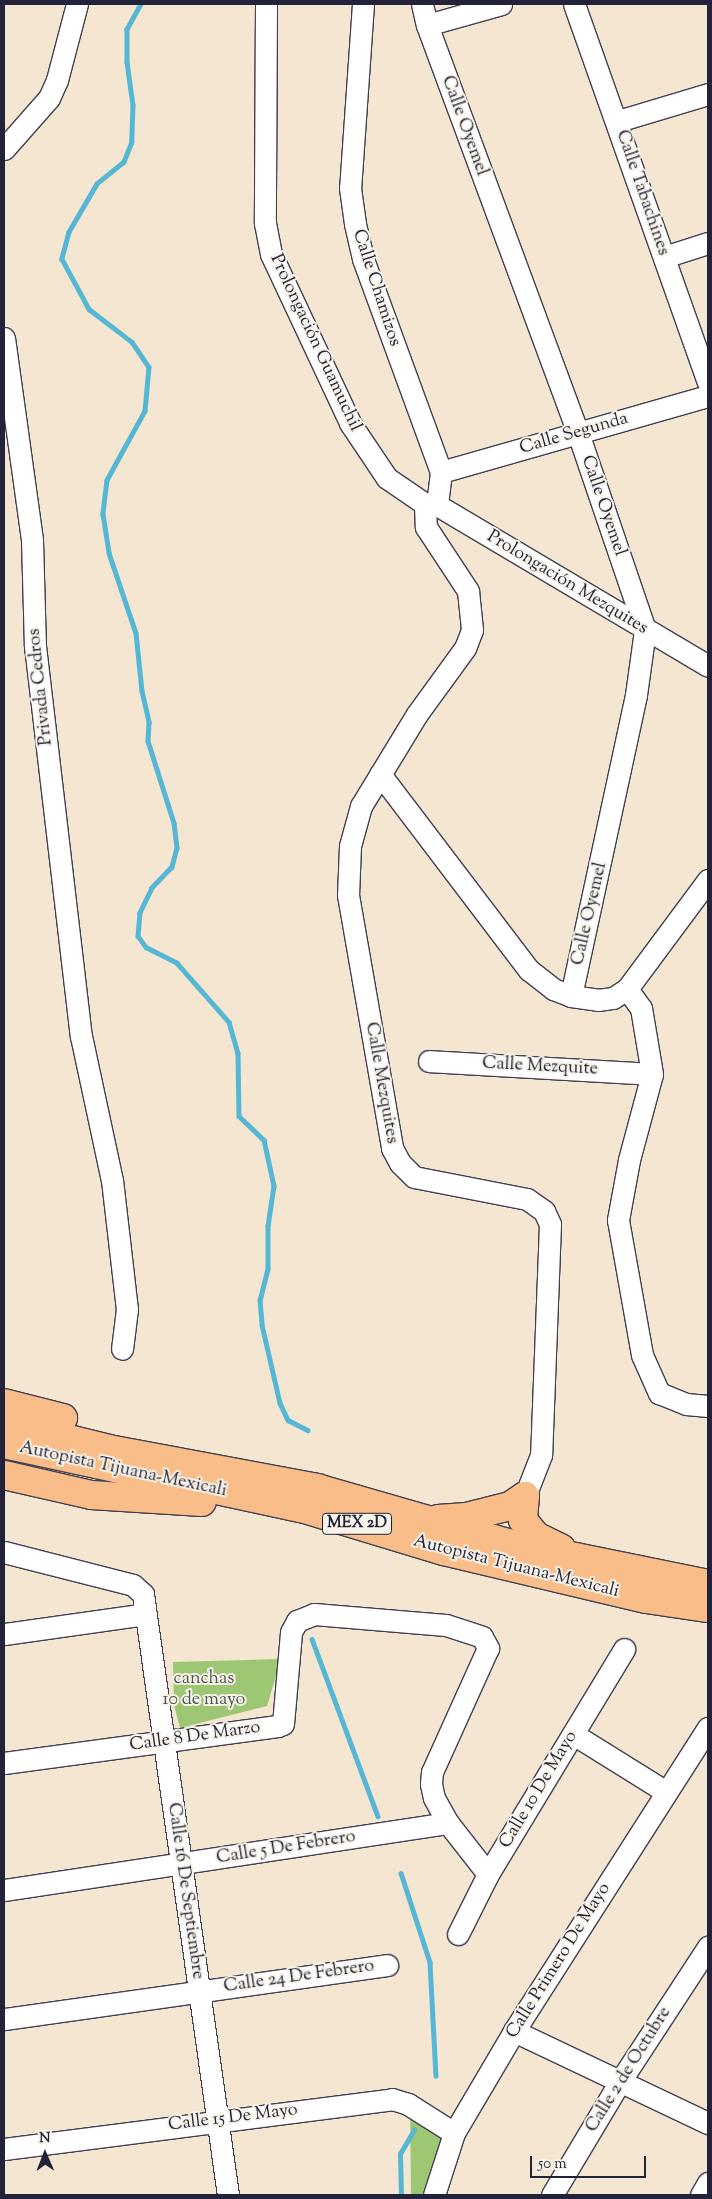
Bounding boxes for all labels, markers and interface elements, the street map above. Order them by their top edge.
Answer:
street label: Calle Oyemel [436,73,492,179]
street label: Calle Tabachines [610,127,674,259]
street label: Calle Chamizos [347,227,405,349]
street label: Prolongación Guamuchil [264,251,366,435]
street label: Calle Segunda [517,408,631,460]
street label: Calle Oyemel [576,453,630,559]
street label: Prolongación Mezquites [482,526,652,640]
street label: Privada Cedros [24,627,58,747]
street label: Calle Oyemel [568,860,612,968]
street label: Calle Mezquites [360,1021,402,1145]
street label: Calle Mezquite [482,1053,598,1081]
street label: Autopista Tijuana-Mexicali [17,1437,229,1503]
road number: MEX 2D [322,1510,392,1538]
street label: Autopista Tijuana-Mexicali [411,1531,621,1603]
park label: canchas 10 de mayo [163,1669,245,1712]
street label: Calle 8 De Marzo [128,1717,262,1757]
street label: Calle 10 De Mayo [495,1727,583,1853]
street label: Calle 16 De Septiembre [162,1801,208,1981]
street label: Calle 5 De Febrero [215,1826,357,1870]
street label: Calle Primero De Mayo [502,1879,616,2043]
street label: Calle 24 De Febrero [222,1956,376,1998]
street label: Calle 2 de Octubre [582,2003,676,2137]
street label: Calle 15 De Mayo [167,2099,299,2137]
north arrow [20,2129,70,2179]
text: N [39,2129,51,2149]
scale bar [532,2146,648,2178]
text: 50 m [538,2154,567,2175]

